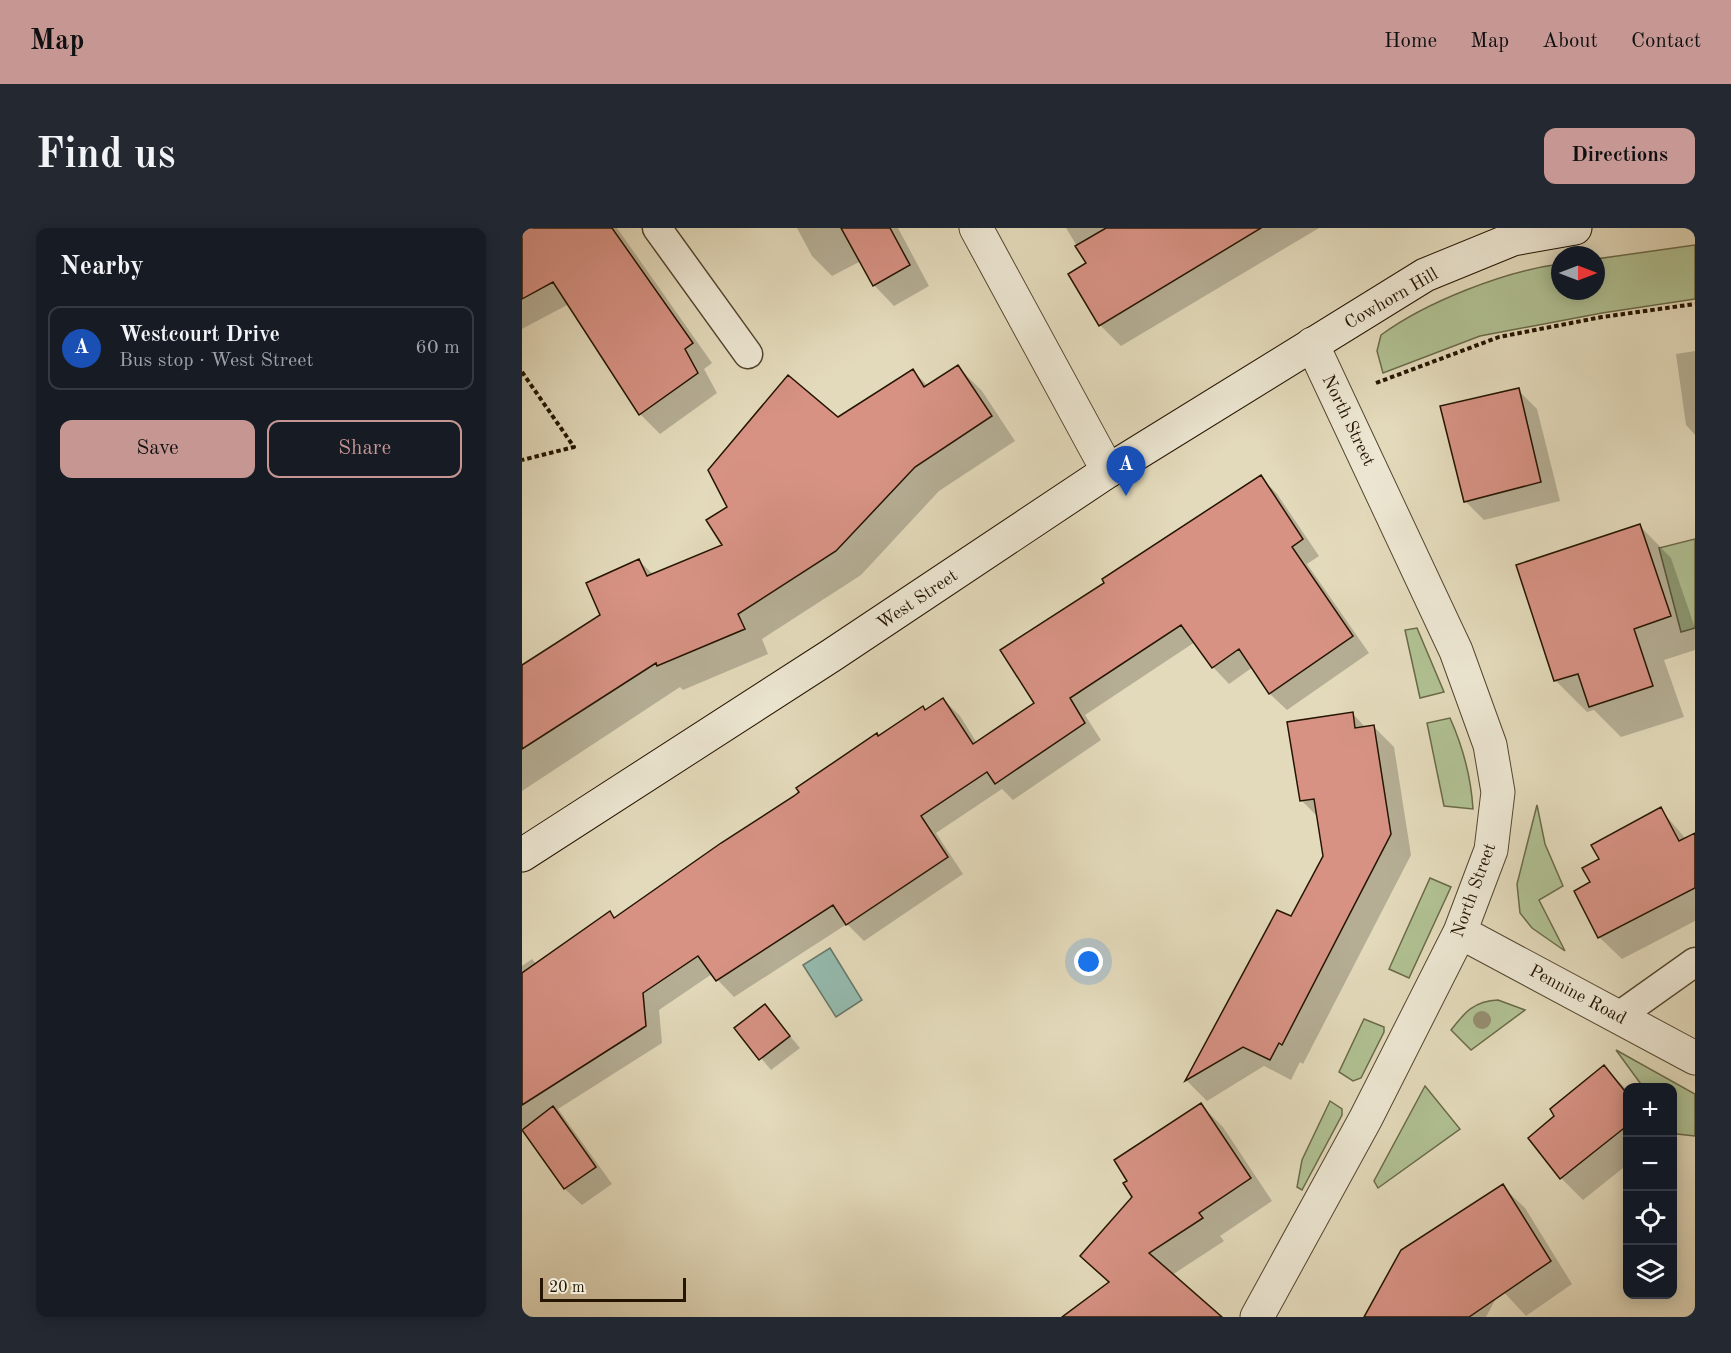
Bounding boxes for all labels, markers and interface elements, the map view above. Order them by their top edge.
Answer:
text: Map [30,28,84,56]
text: Home [1384,31,1437,52]
text: Map [1470,31,1509,52]
text: About [1542,31,1598,52]
text: Contact [1631,31,1701,52]
button: Directions [1544,128,1695,184]
text: Find us [36,135,175,177]
north arrow [1551,246,1605,300]
text: Nearby [60,254,144,280]
street label: Cowhorn Hill [1342,265,1441,333]
text: Westcourt Drive [119,324,280,346]
text: A [74,338,89,358]
text: 60 m [415,338,460,358]
text: Bus stop · West Street [119,351,313,371]
street label: North Street [1318,372,1378,469]
button: Save [60,420,255,478]
button: Share [267,420,462,478]
pin: A [1106,446,1146,496]
street label: West Street [874,566,961,633]
street label: North Street [1449,841,1499,940]
your location [1074,947,1103,976]
street label: Pennine Road [1526,962,1629,1028]
map controls [1623,1083,1677,1299]
button: + [1623,1083,1677,1137]
button: − [1623,1137,1677,1191]
button: locate [1623,1191,1677,1245]
button: layers [1623,1245,1677,1299]
scale bar [540,1275,686,1302]
text: 20 m [549,1280,585,1296]

